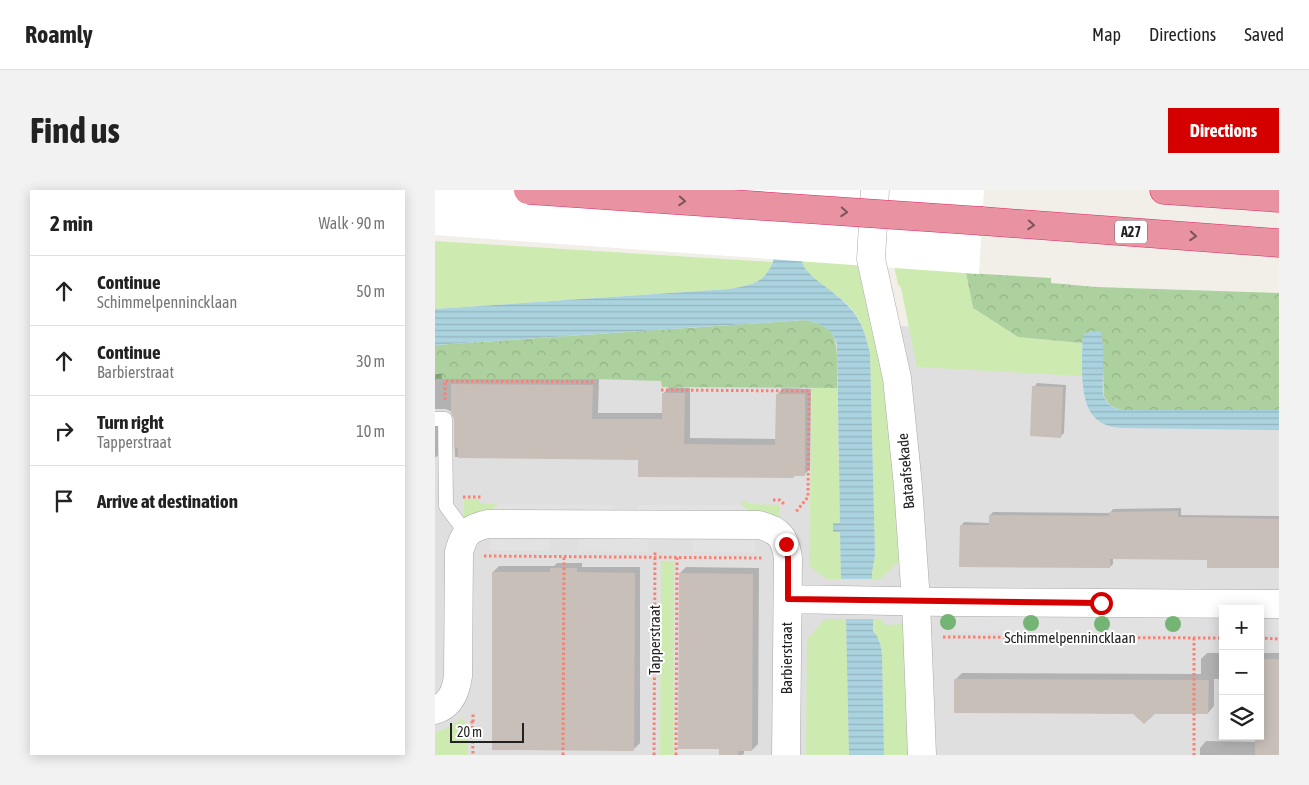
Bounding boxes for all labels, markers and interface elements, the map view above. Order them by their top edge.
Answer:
text: Roamly [25,21,93,48]
text: Map [1092,24,1121,45]
text: Directions [1149,24,1216,45]
text: Saved [1244,24,1284,45]
button: Directions [1168,108,1279,153]
text: Find us [30,110,120,150]
one-way arrow [678,195,686,206]
one-way arrow [840,206,848,217]
text: 2 min [50,211,93,235]
text: Walk · 90 m [319,214,385,232]
one-way arrow [1027,219,1035,230]
road number: A27 [1115,221,1147,244]
one-way arrow [1189,231,1197,242]
text: Continue [97,271,161,293]
icon: ahead [50,277,78,305]
text: 50 m [356,282,385,300]
text: Schimmelpennincklaan [97,293,237,311]
text: Continue [97,341,161,363]
icon: ahead [50,347,78,375]
text: 30 m [356,352,385,370]
text: Barbierstraat [97,363,174,381]
text: Turn right [97,411,164,433]
icon: right [50,417,78,445]
text: 10 m [356,422,385,440]
street label: Bataafsekade [894,432,917,510]
text: Tapperstraat [97,433,172,451]
icon: arrive [50,487,78,515]
text: Arrive at destination [97,490,238,512]
route end [775,533,798,556]
route start [1090,592,1113,615]
street label: Tapperstraat [646,605,663,675]
map controls [1219,605,1264,740]
button: + [1219,605,1264,650]
street label: Barbierstraat [778,622,795,694]
street label: Schimmelpennincklaan [1004,629,1136,646]
button: − [1219,650,1264,695]
button: layers [1219,695,1264,740]
scale bar [450,720,524,743]
text: 20 m [457,724,482,740]

